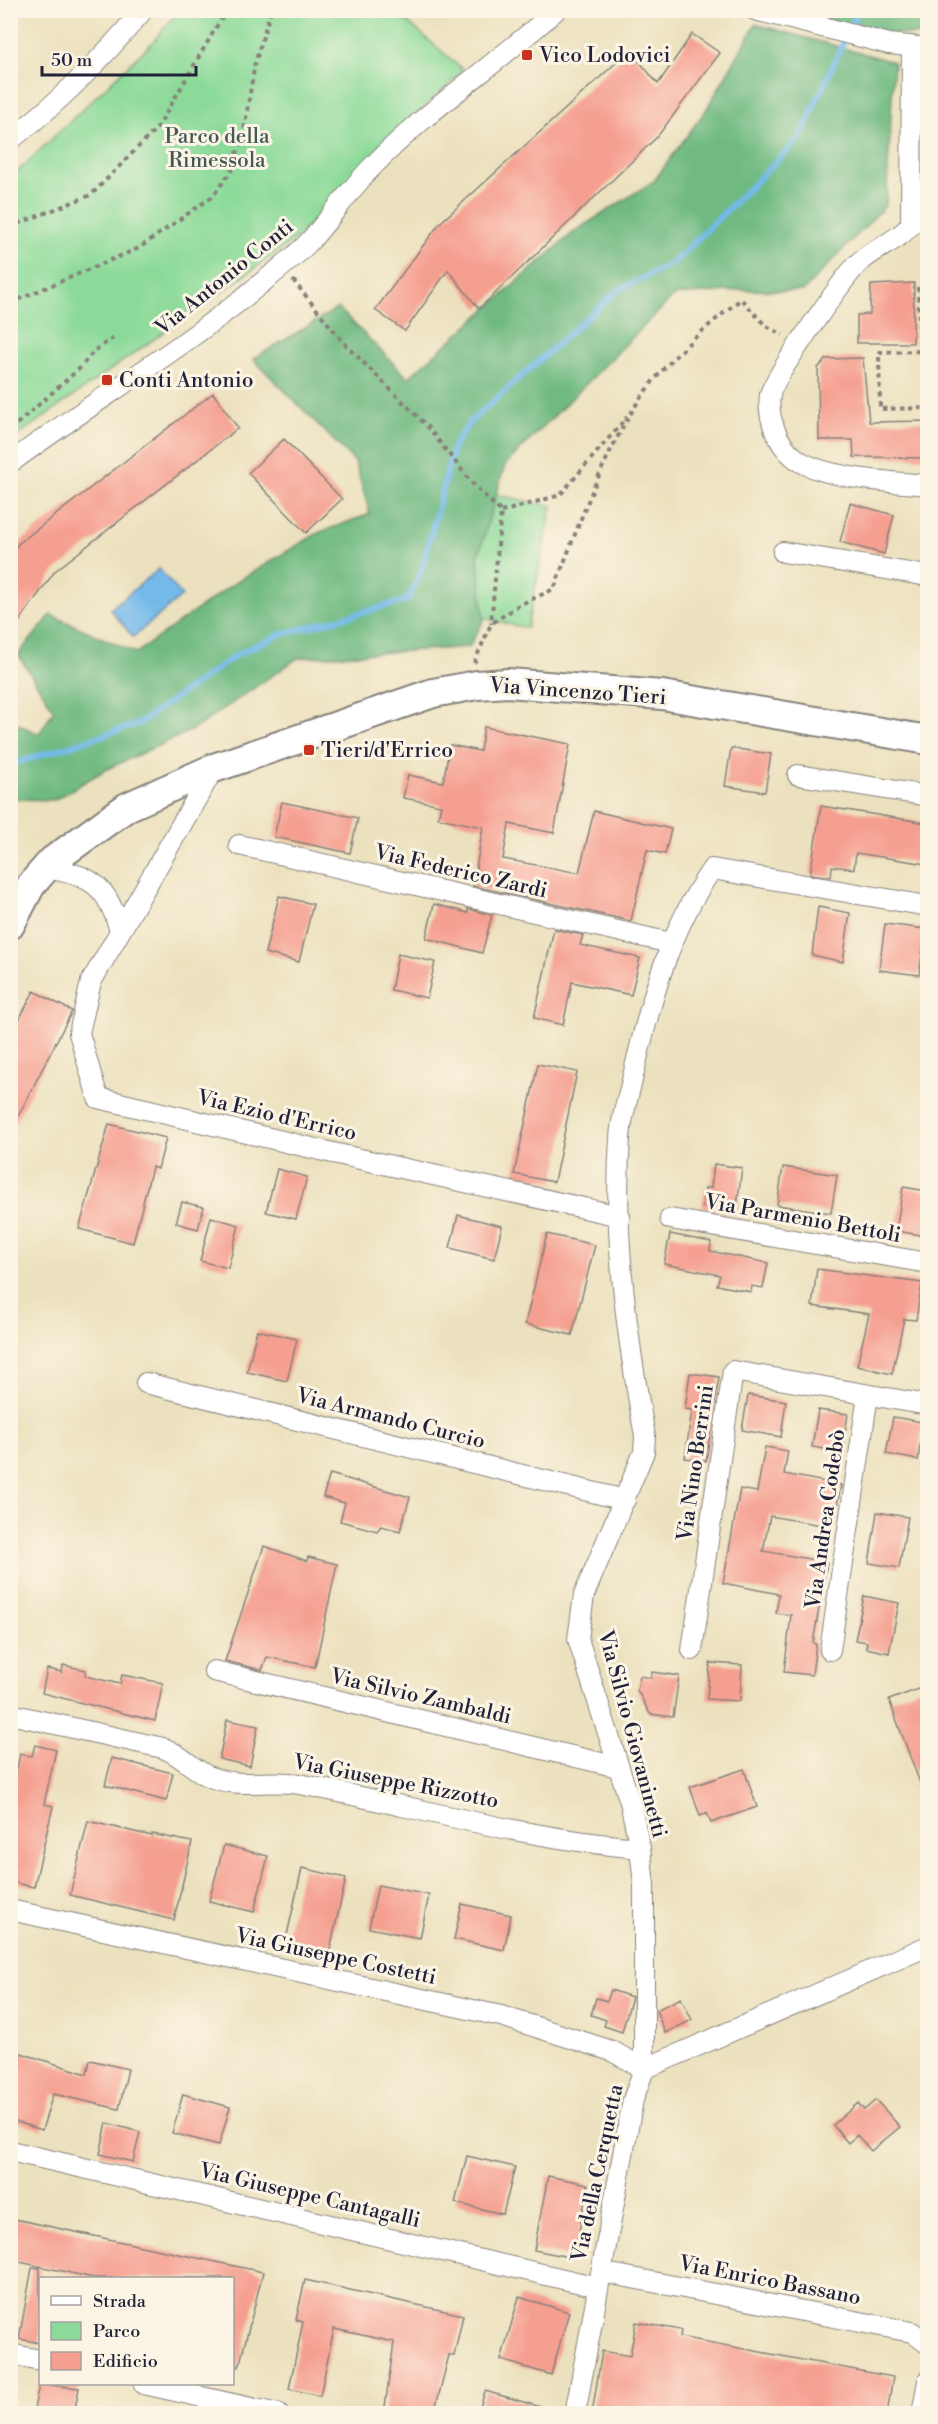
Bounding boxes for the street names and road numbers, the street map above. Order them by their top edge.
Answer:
street label: Via Antonio Conti [149,214,299,342]
street label: Via Vincenzo Tieri [487,673,667,711]
street label: Via Federico Zardi [371,839,550,905]
street label: Via Ezio d'Errico [194,1085,359,1147]
street label: Via Parmenio Bettoli [702,1189,903,1249]
street label: Via Armando Curcio [293,1383,488,1455]
street label: Via Nino Berrini [672,1383,720,1544]
street label: Via Andrea Codebò [800,1427,851,1612]
street label: Via Silvio Giovaninetti [592,1627,672,1841]
street label: Via Silvio Zambaldi [327,1663,514,1730]
street label: Via Giuseppe Rizzotto [290,1749,501,1815]
street label: Via Giuseppe Costetti [232,1923,439,1991]
street label: Via della Cerquetta [566,2082,630,2265]
street label: Via Giuseppe Cantagalli [196,2158,423,2234]
street label: Via Enrico Bassano [676,2250,863,2311]

